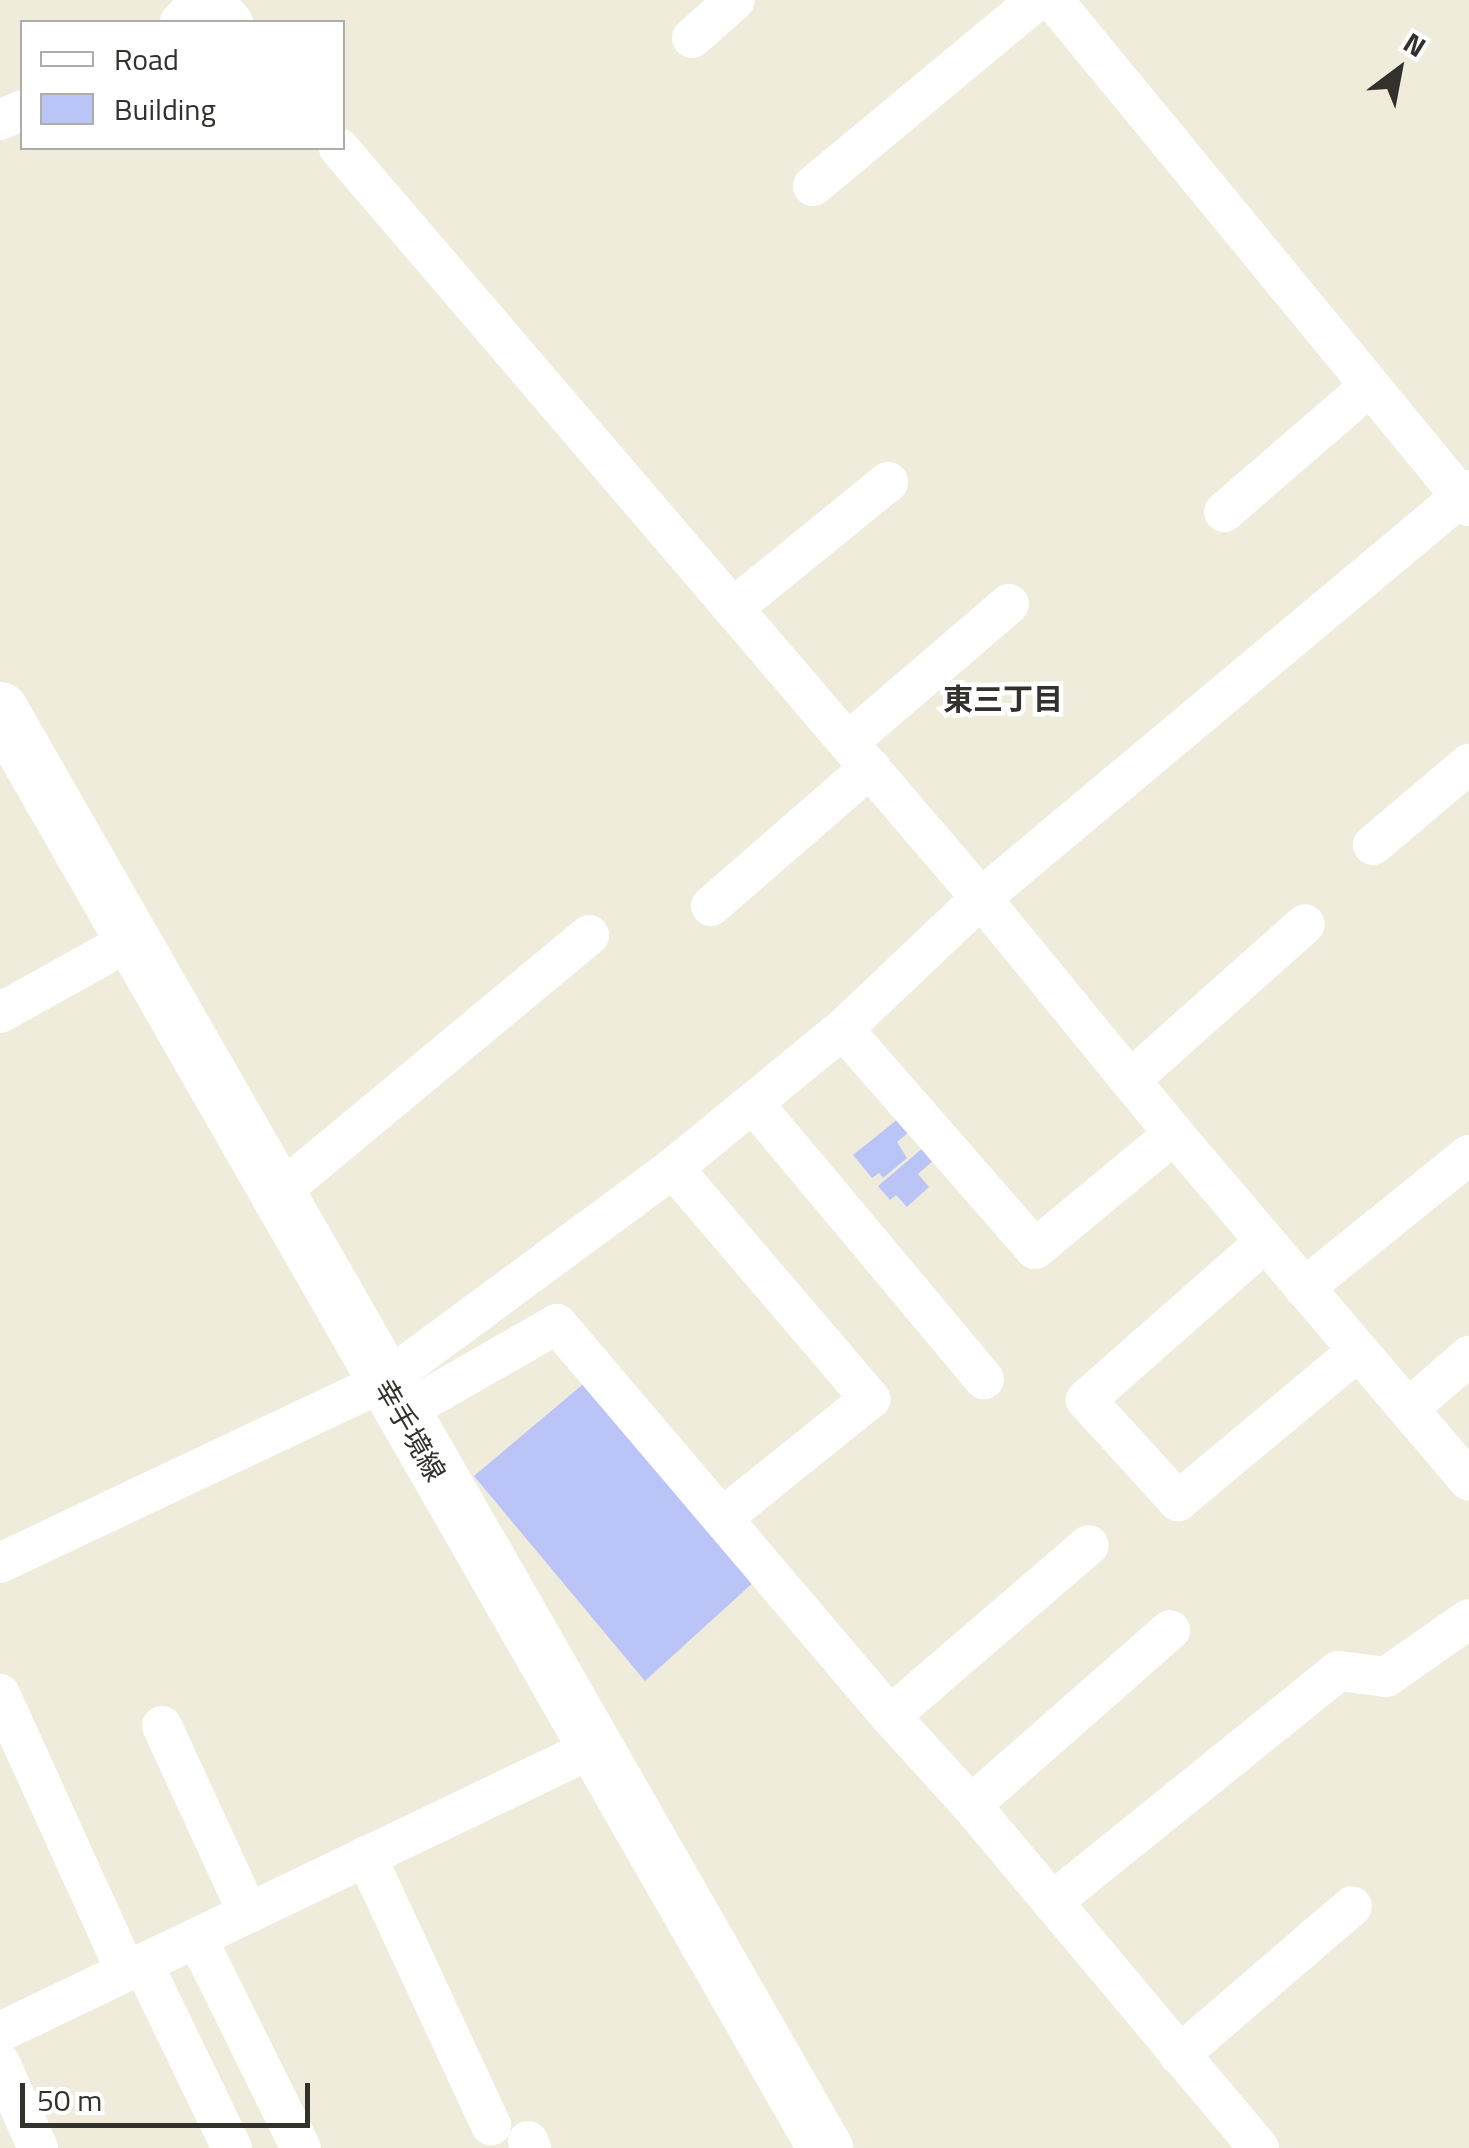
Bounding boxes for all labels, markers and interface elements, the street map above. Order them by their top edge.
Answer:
legend [20,20,345,150]
north arrow [1349,20,1449,120]
text: N [1396,21,1435,68]
text: Road [114,36,179,82]
text: Building [114,86,216,132]
district label: 東三丁目 [943,681,1063,717]
street label: 幸手境線 [367,1373,453,1487]
scale bar [25,2063,315,2125]
text: 50 m [37,2077,102,2123]

